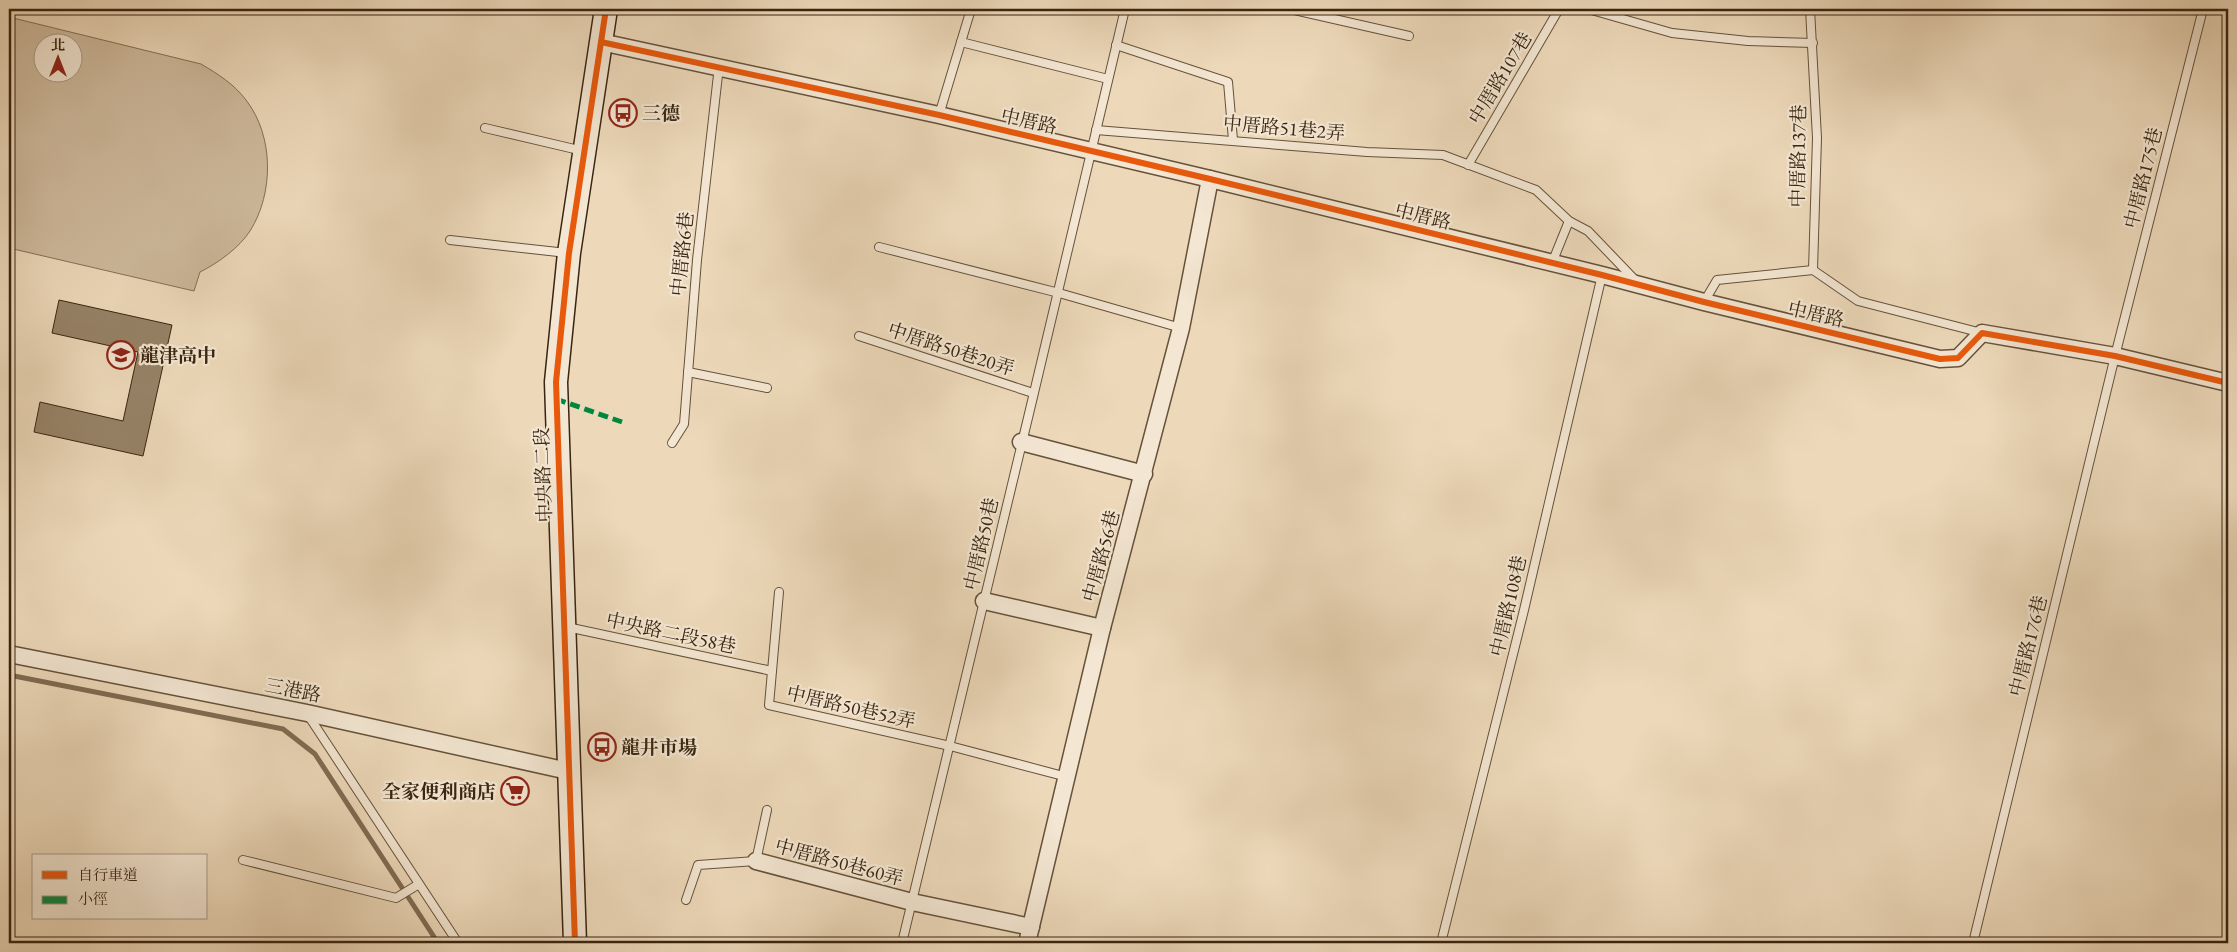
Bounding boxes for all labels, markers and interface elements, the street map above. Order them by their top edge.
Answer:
street label: 中厝路107巷 [1463,27,1537,129]
north arrow [32,32,82,82]
text: 北 [51,36,65,54]
bus stop icon: 三德 [608,98,638,128]
place label: 三德 [642,101,680,126]
street label: 中厝路 [998,102,1060,140]
street label: 中厝路137巷 [1785,104,1811,208]
street label: 中厝路51巷2弄 [1222,110,1346,146]
street label: 中厝路175巷 [2118,125,2168,231]
street label: 中厝路 [1392,197,1454,235]
street label: 中厝路6巷 [665,210,699,298]
street label: 中厝路 [1785,295,1847,333]
street label: 中厝路50巷20弄 [885,317,1017,381]
school or university icon: 龍津高中 [106,340,136,370]
place label: 龍津高中 [140,343,216,368]
street label: 中央路二段 [529,427,557,523]
street label: 中厝路50巷 [958,495,1004,593]
street label: 中厝路56巷 [1077,507,1125,605]
street label: 中厝路108巷 [1484,553,1532,659]
street label: 中厝路176巷 [2003,593,2053,699]
street label: 中央路二段58巷 [604,607,738,659]
street label: 三港路 [263,672,323,708]
street label: 中厝路50巷52弄 [784,680,918,734]
bus stop icon: 龍井市場 [587,732,617,762]
place label: 龍井市場 [621,735,697,760]
supermarket icon: 全家便利商店 [500,776,530,806]
place label: 全家便利商店 [382,779,496,804]
street label: 中厝路50巷60弄 [772,833,906,891]
legend [32,854,208,920]
text: 自行車道 [78,865,138,884]
text: 小徑 [78,889,108,908]

